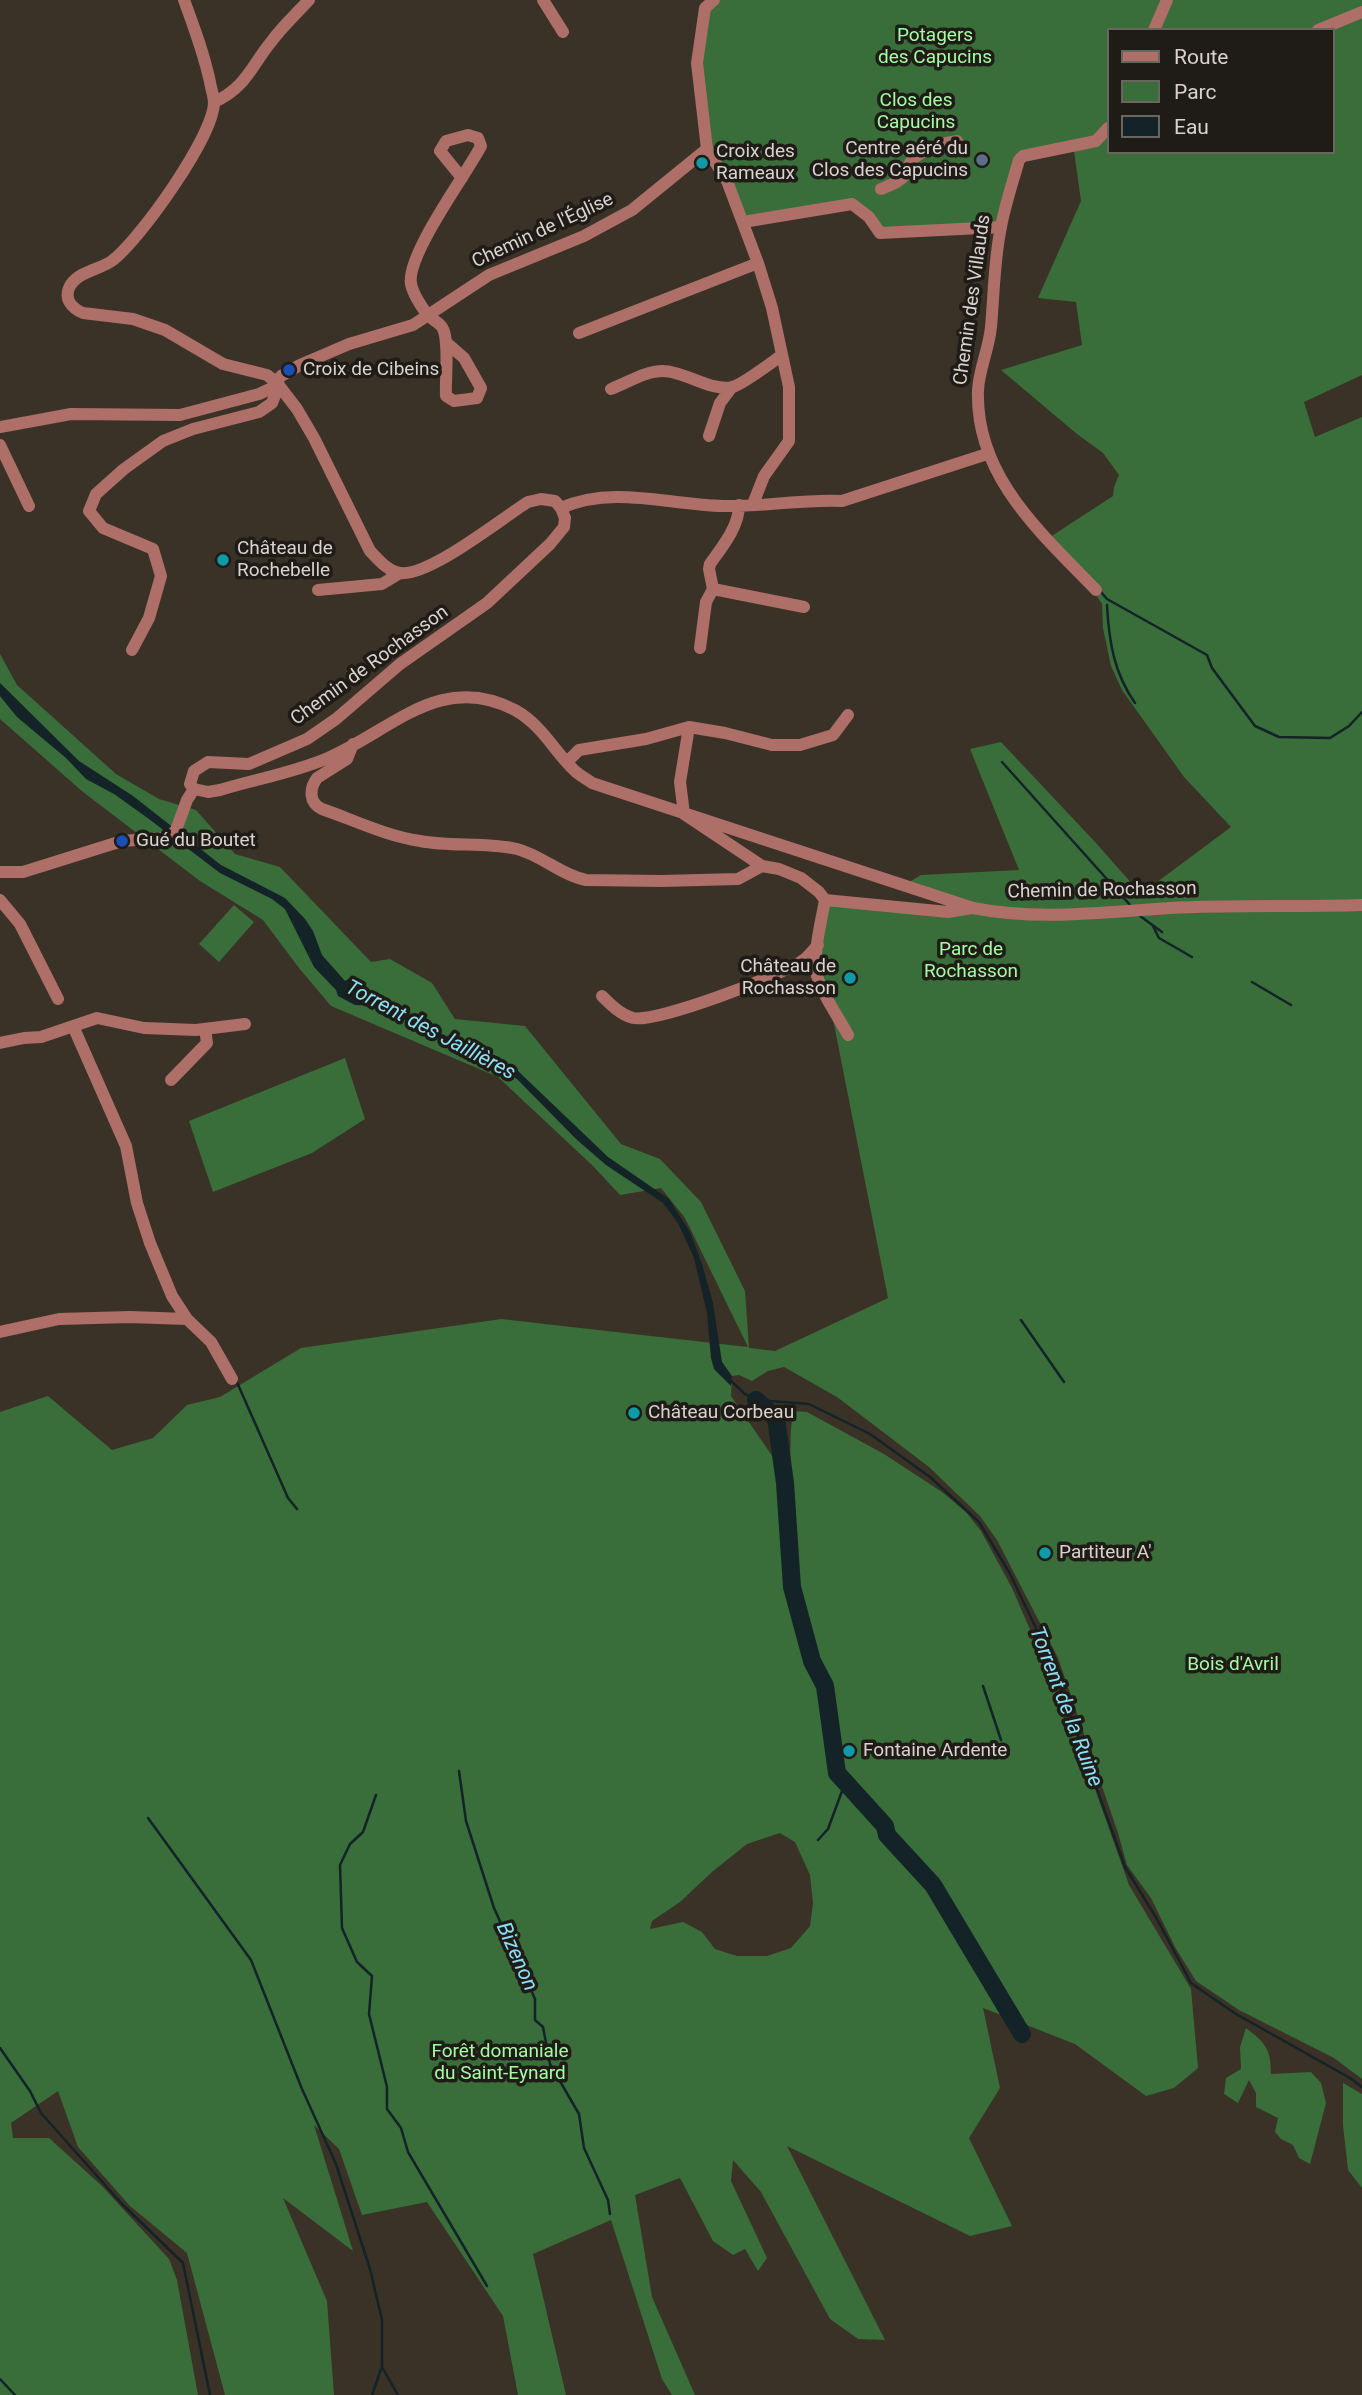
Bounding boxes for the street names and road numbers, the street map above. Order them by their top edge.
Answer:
street label: Chemin de l'Église [469,188,617,274]
street label: Chemin des Villauds [950,213,996,387]
street label: Chemin de Rochasson [287,601,453,731]
street label: Chemin de Rochasson [1007,878,1197,904]

